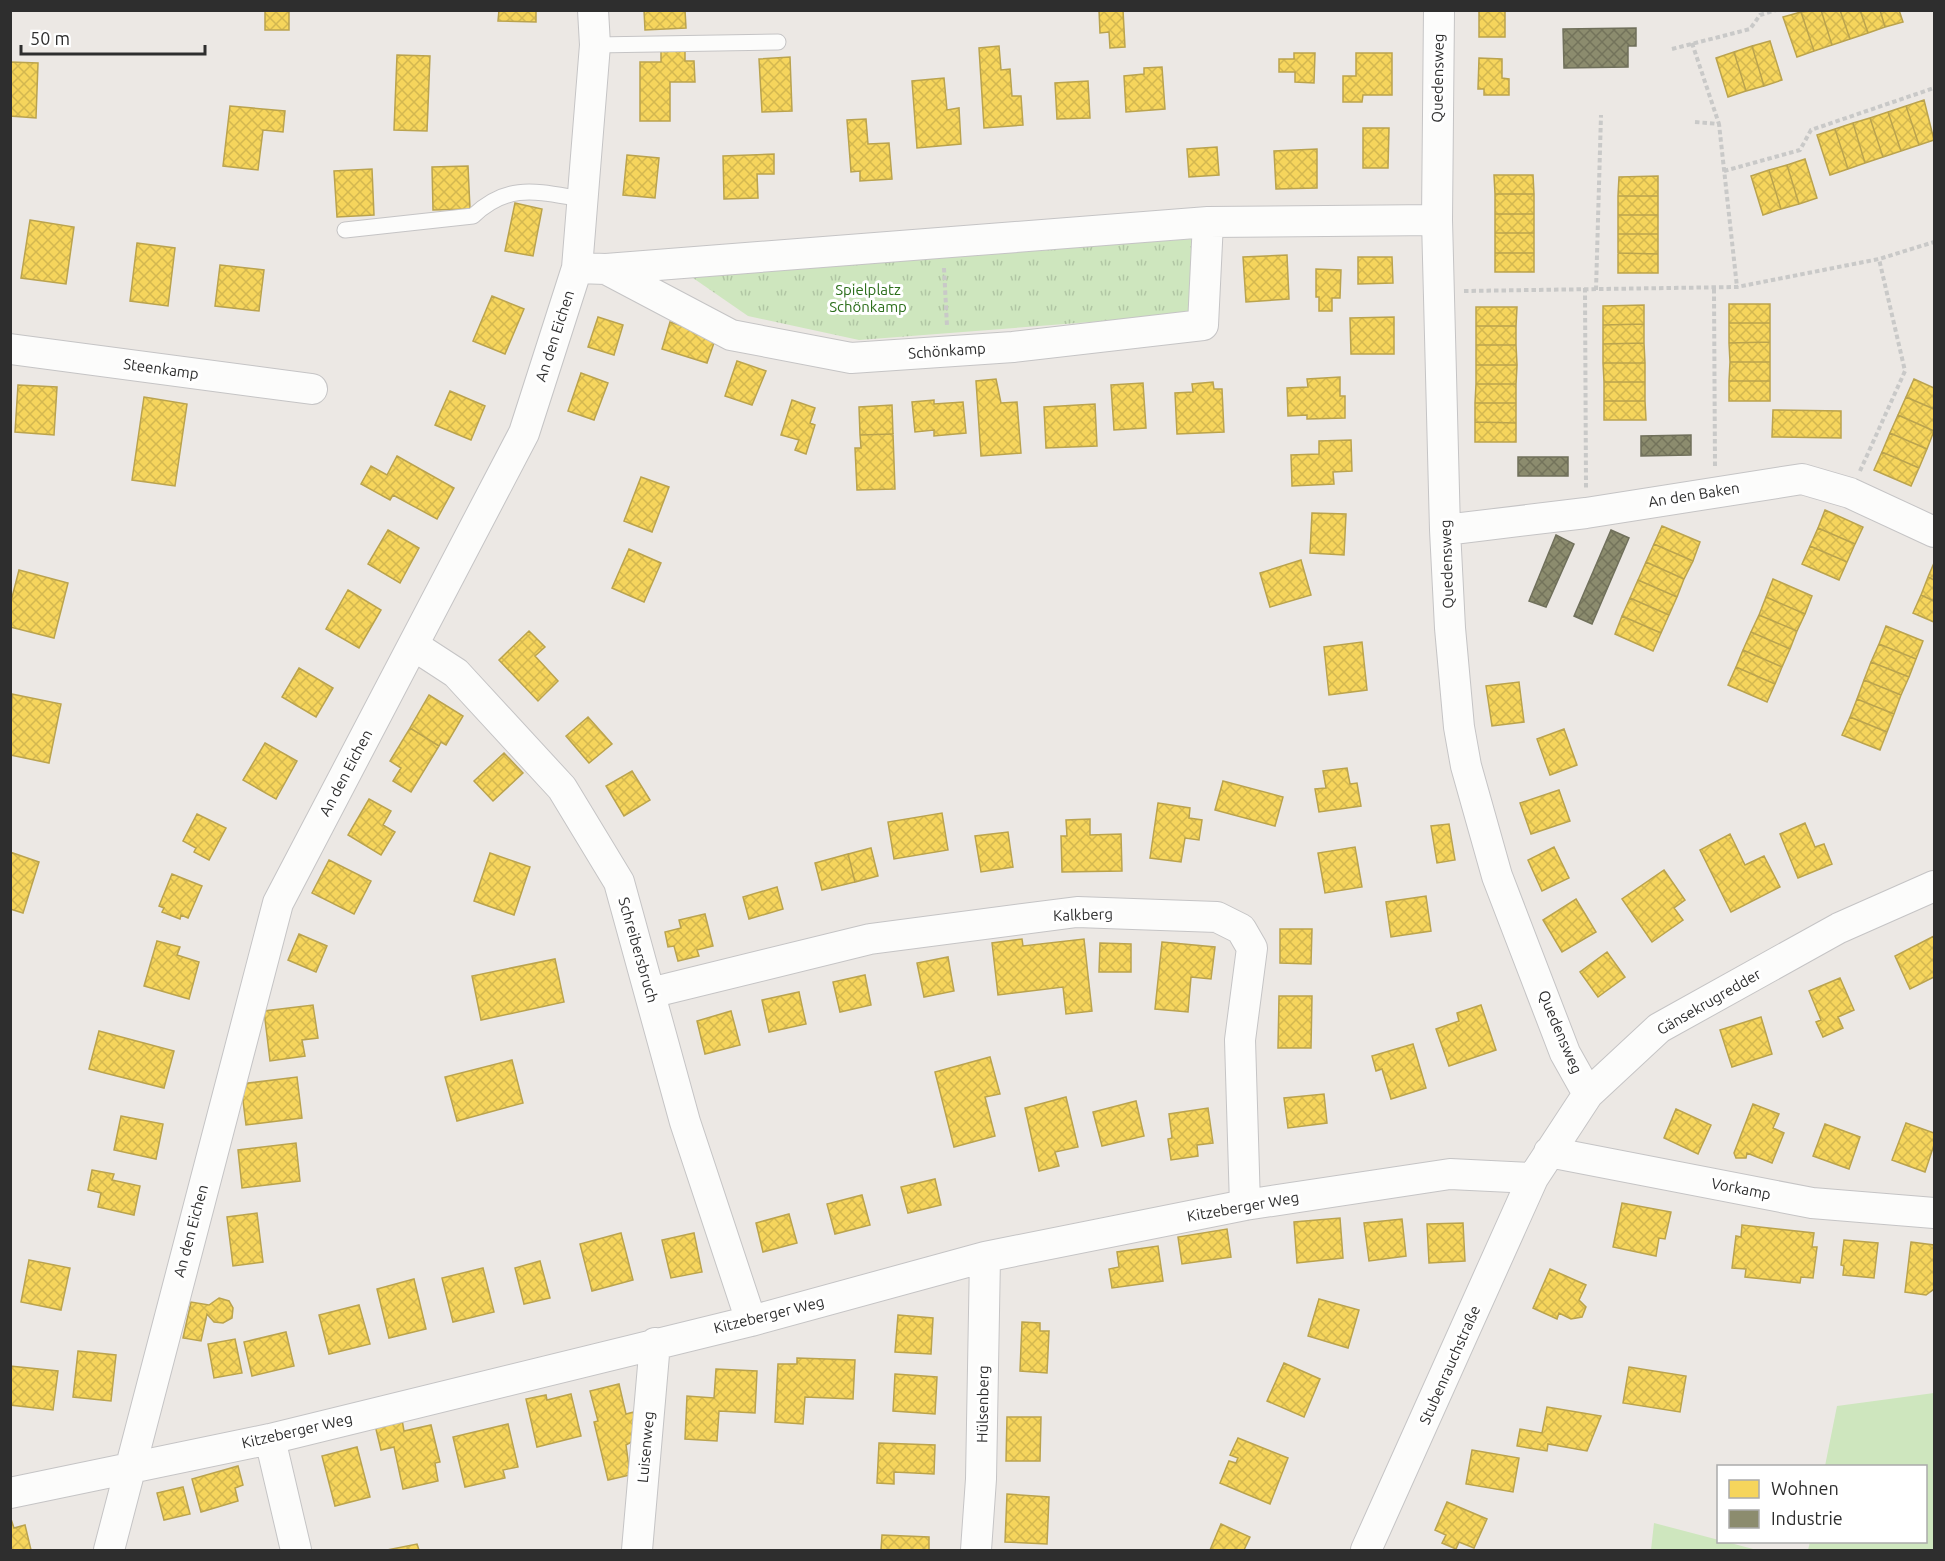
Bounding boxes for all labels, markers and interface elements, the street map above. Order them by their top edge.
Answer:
scale bar [21,18,206,56]
text: 50 m [30,28,70,48]
street label: Quedensweg [1428,33,1447,123]
park label: Spielplatz Schönkamp [829,281,907,315]
street label: An den Eichen [532,288,577,384]
street label: Schönkamp [908,339,986,362]
street label: Steenkamp [122,355,200,382]
street label: An den Baken [1647,479,1741,510]
street label: Quedensweg [1436,519,1457,609]
street label: An den Eichen [316,727,375,819]
street label: Schreibersbruch [615,895,662,1005]
street label: Kalkberg [1053,905,1113,924]
street label: Gänsekrugredder [1654,965,1764,1038]
street label: Quedensweg [1535,987,1586,1076]
street label: Vorkamp [1710,1174,1772,1203]
street label: An den Eichen [170,1183,211,1279]
street label: Kitzeberger Weg [1186,1188,1300,1225]
street label: Kitzeberger Weg [712,1293,826,1336]
street label: Stubenrauchstraße [1416,1303,1483,1427]
street label: Hülsenberg [973,1365,992,1443]
street label: Kitzeberger Weg [240,1409,354,1452]
street label: Luisenweg [634,1410,657,1483]
legend [1717,1465,1927,1543]
text: Wohnen [1771,1478,1839,1498]
text: Industrie [1771,1508,1843,1528]

